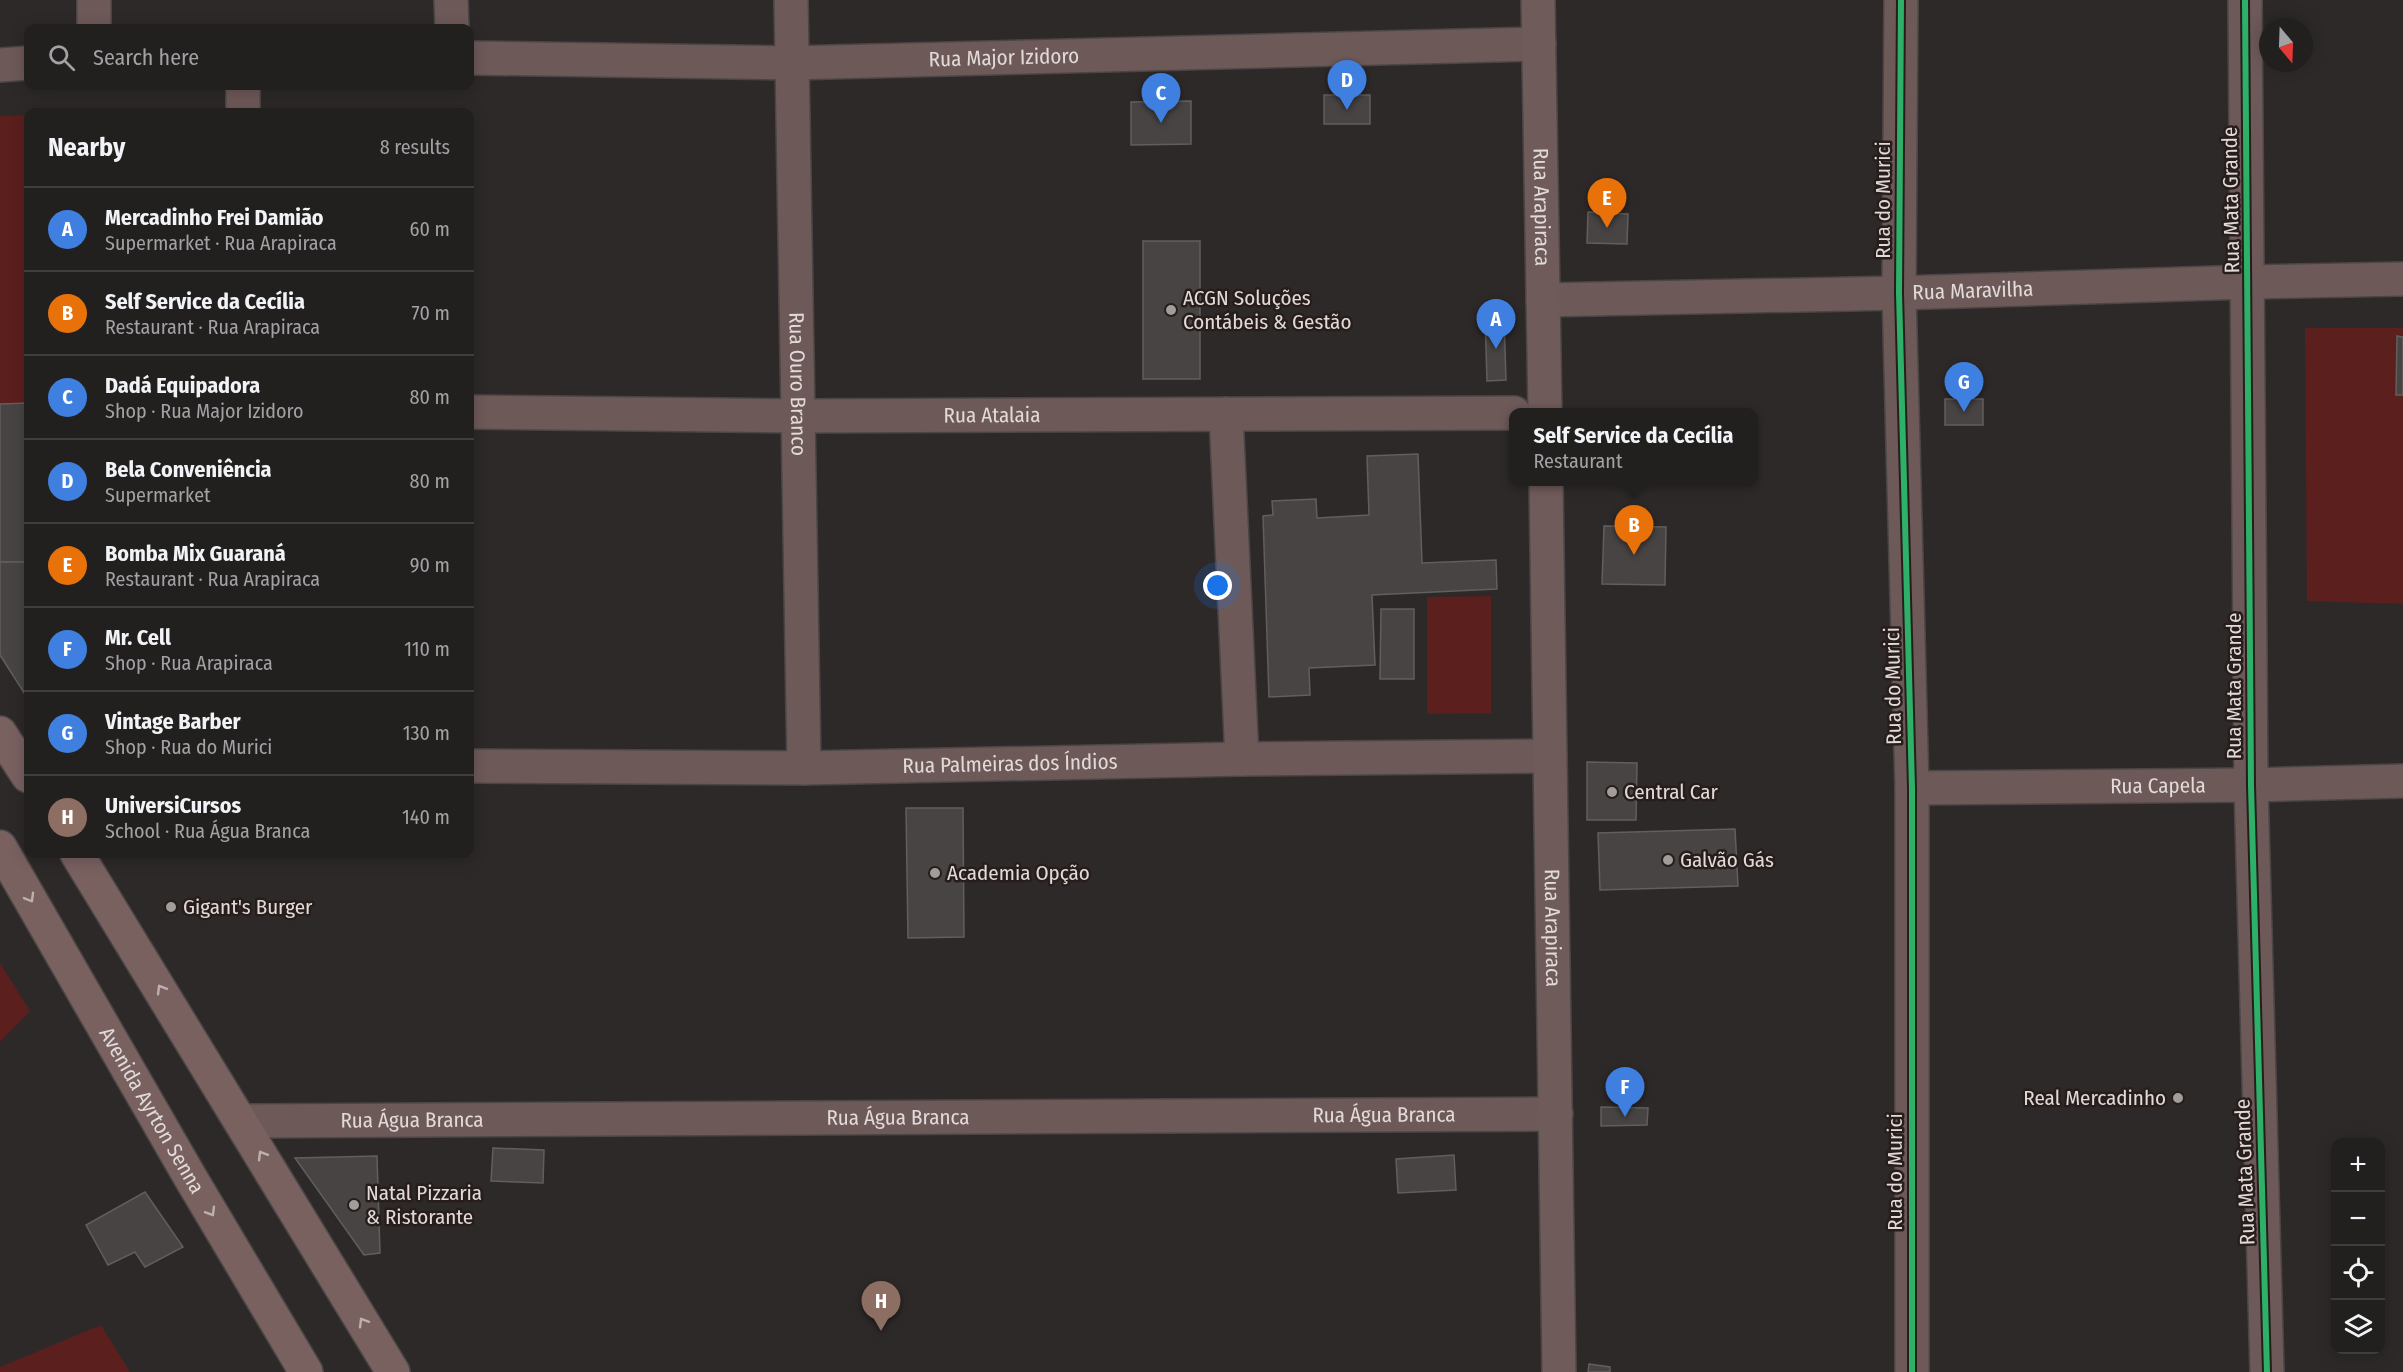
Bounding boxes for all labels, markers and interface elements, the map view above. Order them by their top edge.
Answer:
north arrow [2259,18,2313,72]
search box [24,24,474,90]
icon: search [45,41,78,74]
street label: Rua Major Izidoro [928,43,1079,72]
text: Search here [93,44,199,71]
pin: D [1328,60,1366,110]
pin: C [1142,74,1180,123]
street label: Rua Mata Grande [2217,127,2245,273]
text: Nearby [48,132,125,163]
text: 8 results [380,135,450,159]
street label: Rua do Murici [1870,141,1896,259]
street label: Rua Arapiraca [1528,148,1556,266]
pin: E [1588,178,1626,228]
text: Mercadinho Frei Damião [105,204,324,231]
text: A [62,217,73,241]
text: 60 m [410,217,450,241]
text: Supermarket · Rua Arapiraca [105,231,337,255]
street label: Rua Maravilha [1912,276,2034,306]
place label: ACGN Soluções Contábeis & Gestão [1183,285,1351,335]
text: Self Service da Cecília [105,288,305,315]
pin: A [1476,300,1516,349]
text: B [62,301,73,325]
text: 70 m [412,301,450,325]
marker: ACGN Soluções Contábeis & Gestão [1164,303,1178,317]
street label: Rua Ouro Branco [783,312,812,456]
text: Restaurant · Rua Arapiraca [105,315,320,339]
pin: G [1944,362,1984,412]
text: Dadá Equipadora [105,372,260,399]
text: C [62,385,73,409]
text: 80 m [410,385,450,409]
text: Shop · Rua Major Izidoro [105,399,304,423]
street label: Rua Atalaia [943,402,1040,428]
popup [1509,408,1758,486]
text: Self Service da Cecília [1534,422,1733,449]
text: Restaurant [1534,449,1622,473]
text: Bela Conveniência [105,456,272,483]
text: D [62,469,73,493]
text: 80 m [410,469,450,493]
text: Supermarket [105,483,211,507]
pin: B [1614,506,1654,555]
text: Bomba Mix Guaraná [105,540,286,567]
text: E [63,553,72,577]
text: 90 m [410,553,450,577]
text: Restaurant · Rua Arapiraca [105,567,320,591]
your location [1203,571,1232,600]
street label: Rua Mata Grande [2221,613,2247,759]
text: Mr. Cell [105,624,171,651]
street label: Rua do Murici [1879,627,1907,745]
text: F [63,637,72,661]
text: 110 m [404,637,450,661]
text: Shop · Rua Arapiraca [105,651,273,675]
text: Vintage Barber [105,708,241,735]
text: G [62,721,73,745]
text: 130 m [403,721,450,745]
text: Shop · Rua do Murici [105,735,272,759]
street label: Rua Palmeiras dos Índios [902,749,1118,779]
street label: Rua Capela [2110,772,2206,799]
place label: Central Car [1624,779,1719,805]
marker: Central Car [1605,785,1619,799]
text: UniversiCursos [105,792,241,819]
text: H [61,805,74,829]
text: 140 m [402,805,450,829]
text: School · Rua Água Branca [105,819,310,843]
place label: Galvão Gás [1680,847,1774,873]
marker: Galvão Gás [1661,853,1675,867]
place label: Academia Opção [947,860,1090,886]
marker: Academia Opção [928,866,942,880]
street label: Rua Arapiraca [1539,869,1566,987]
one-way arrow [23,892,34,902]
place label: Gigant's Burger [183,894,313,920]
marker: Gigant's Burger [164,900,178,914]
one-way arrow [156,985,168,995]
street label: Avenida Ayrton Senna [93,1022,210,1199]
pin: F [1606,1068,1644,1117]
place label: Real Mercadinho [2023,1085,2166,1111]
marker: Real Mercadinho [2171,1091,2185,1105]
street label: Rua Mata Grande [2229,1098,2261,1246]
street label: Rua Água Branca [1312,1102,1456,1128]
street label: Rua Água Branca [826,1104,970,1131]
street label: Rua Água Branca [340,1107,484,1133]
street label: Rua do Murici [1882,1113,1908,1231]
map controls [2331,1138,2385,1354]
button: + [2331,1138,2385,1192]
one-way arrow [257,1151,269,1161]
place label: Natal Pizzaria & Ristorante [366,1180,482,1230]
button: − [2331,1192,2385,1246]
marker: Natal Pizzaria & Ristorante [347,1198,361,1212]
one-way arrow [204,1206,215,1216]
button: locate [2331,1246,2385,1300]
pin: H [862,1282,900,1331]
button: layers [2331,1300,2385,1354]
one-way arrow [359,1318,371,1328]

